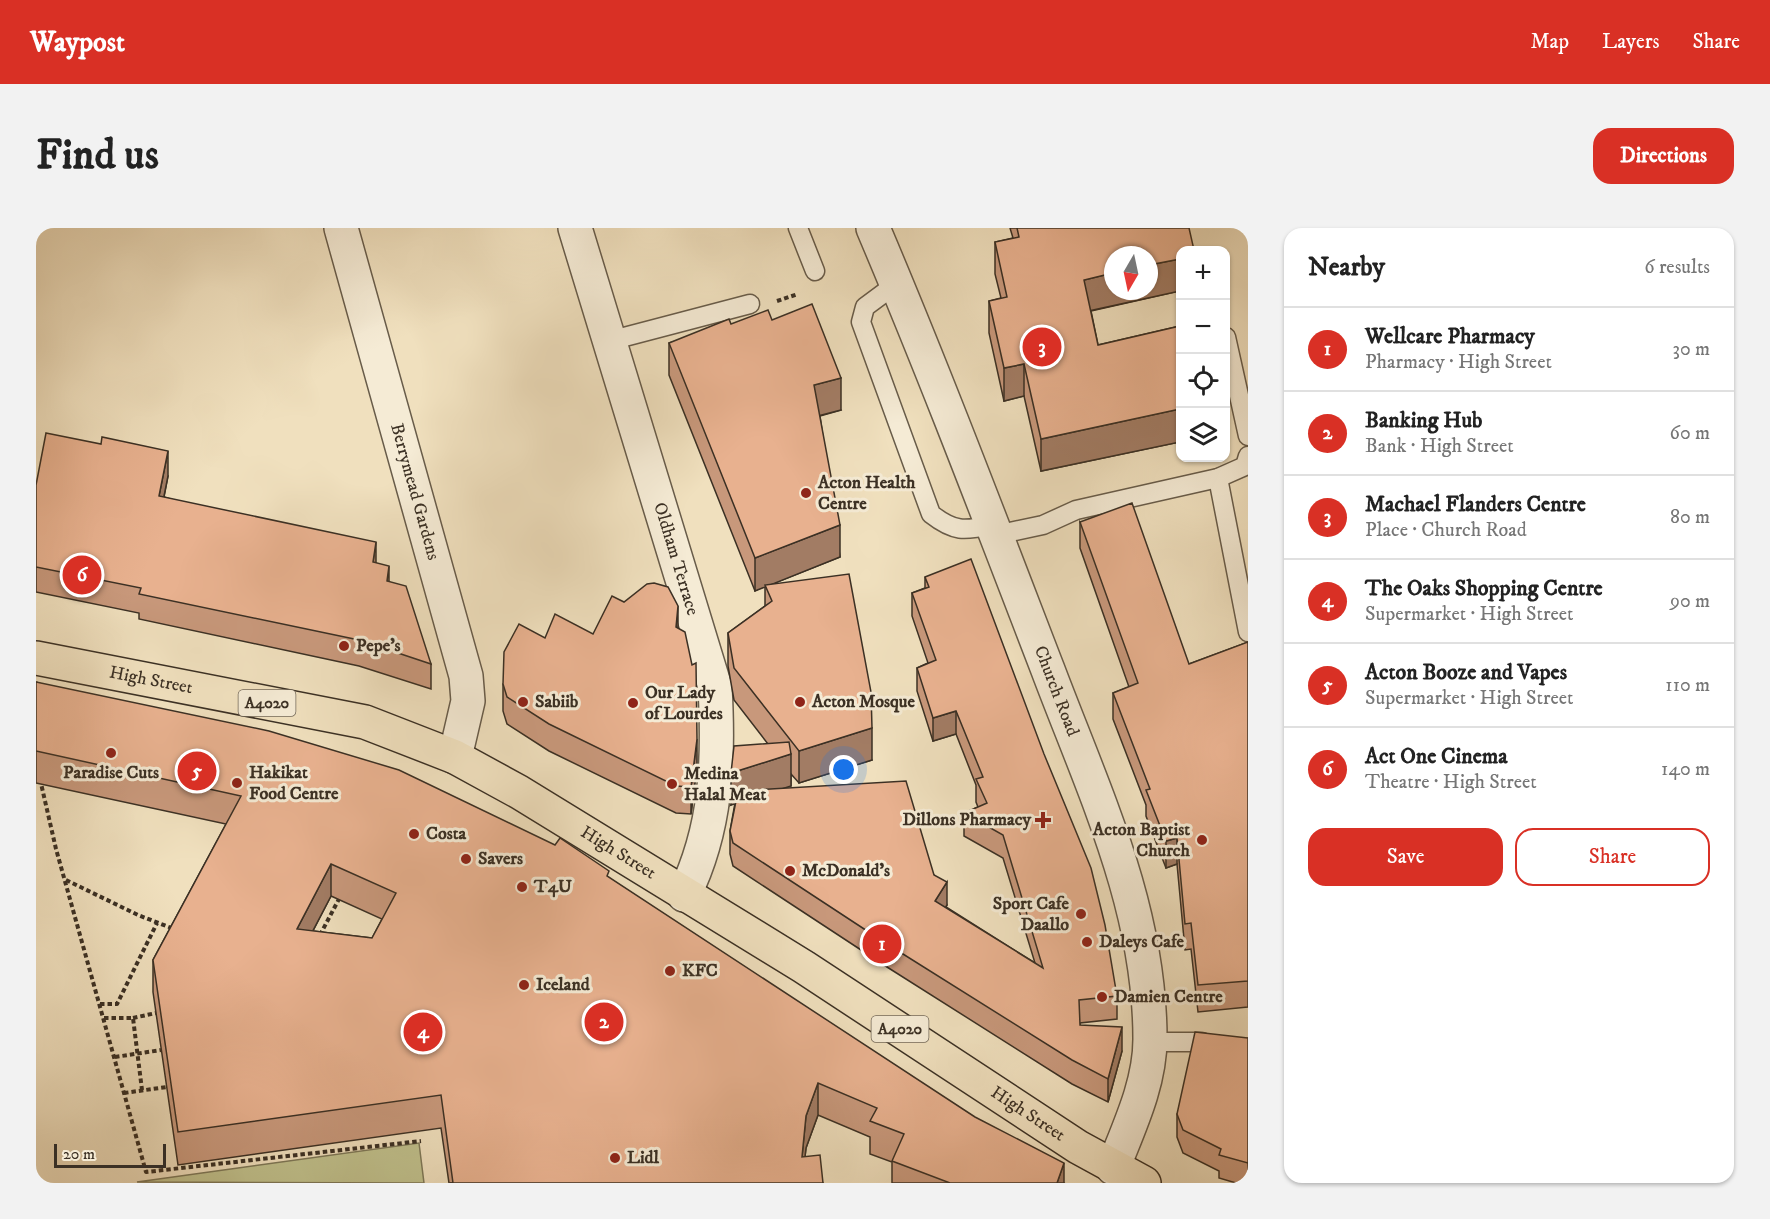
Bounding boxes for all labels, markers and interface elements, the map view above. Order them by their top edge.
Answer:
text: Waypost [30,25,125,60]
text: Map [1530,29,1569,55]
text: Layers [1602,29,1660,55]
text: Share [1693,29,1740,55]
button: Directions [1593,128,1734,184]
text: Find us [36,130,159,182]
north arrow [1104,246,1158,300]
map controls [1176,246,1230,462]
button: + [1176,246,1230,300]
text: Nearby [1308,251,1385,284]
text: 6 results [1644,255,1710,280]
button: − [1176,300,1230,354]
text: Wellcare Pharmacy [1365,323,1535,350]
pin: 3 [1022,324,1062,370]
text: 1 [1324,337,1331,362]
text: 30 m [1672,337,1710,362]
text: Pharmacy · High Street [1365,350,1552,375]
button: locate [1176,354,1230,408]
text: Banking Hub [1365,407,1482,434]
button: layers [1176,408,1230,462]
street label: Berrymead Gardens [385,421,444,563]
text: 2 [1323,421,1332,446]
text: 60 m [1670,421,1710,446]
text: Bank · High Street [1365,434,1514,459]
place label: Acton Health Centre [817,472,916,515]
marker: Acton Health Centre [799,486,813,500]
text: Machael Flanders Centre [1365,491,1586,518]
street label: Oldham Terrace [648,500,704,618]
text: 3 [1324,505,1331,530]
text: 80 m [1670,505,1710,530]
text: Place · Church Road [1365,518,1527,543]
pin: 6 [62,552,102,598]
text: The Oaks Shopping Centre [1365,575,1603,602]
text: 4 [1322,589,1333,614]
text: 90 m [1670,589,1710,614]
text: Supermarket · High Street [1365,602,1573,627]
place label: Pepe's [356,635,401,657]
marker: Pepe's [337,639,351,653]
street label: Church Road [1029,643,1084,740]
text: Acton Booze and Vapes [1365,659,1567,686]
street label: High Street [107,661,195,699]
text: 5 [1323,673,1332,698]
text: 110 m [1665,673,1710,698]
place label: Our Lady of Lourdes [645,682,723,725]
text: Supermarket · High Street [1365,686,1573,711]
road number: A4020 [238,690,296,716]
place label: Sabiib [535,691,579,713]
place label: Acton Mosque [811,691,916,713]
marker: Sabiib [516,695,530,709]
marker: Acton Mosque [793,695,807,709]
marker: Our Lady of Lourdes [626,696,640,710]
text: Act One Cinema [1365,743,1508,770]
marker: Paradise Cuts [104,746,118,760]
pin: 5 [178,748,216,794]
your location [829,755,858,784]
text: 6 [1322,757,1333,782]
text: 140 m [1661,757,1710,782]
place label: Paradise Cuts [63,762,159,784]
place label: Hakikat Food Centre [249,762,339,805]
place label: Medina Halal Meat [684,763,766,806]
text: Theatre · High Street [1365,770,1537,795]
marker: Hakikat Food Centre [230,776,244,790]
marker: Medina Halal Meat [665,777,679,791]
place label: Dillons Pharmacy [902,809,1031,831]
marker: Dillons Pharmacy [1036,813,1050,827]
place label: Acton Baptist Church [1092,819,1191,862]
street label: High Street [576,821,660,884]
place label: Costa [426,823,467,845]
marker: Costa [407,827,421,841]
button: Save [1308,828,1503,886]
button: Share [1515,828,1710,886]
marker: Acton Baptist Church [1195,833,1209,847]
place label: Savers [478,848,523,870]
marker: Savers [459,852,473,866]
place label: McDonald's [802,860,890,882]
marker: McDonald's [783,864,797,878]
place label: T4U [533,876,572,898]
marker: T4U [515,880,529,894]
place label: Sport Cafe Daallo [993,893,1070,936]
marker: Sport Cafe Daallo [1074,907,1088,921]
pin: 1 [862,922,902,966]
place label: Daleys Cafe [1099,931,1185,953]
marker: Daleys Cafe [1080,935,1094,949]
place label: KFC [682,960,718,982]
marker: KFC [663,964,677,978]
place label: Iceland [536,974,591,996]
marker: Iceland [517,978,531,992]
place label: Damien Centre [1114,986,1223,1008]
marker: Damien Centre [1095,990,1109,1004]
pin: 2 [584,1000,624,1044]
pin: 4 [404,1010,442,1054]
road number: A4020 [872,1016,928,1042]
street label: High Street [987,1082,1069,1147]
scale bar [54,1141,166,1168]
text: 20 m [63,1144,95,1164]
place label: Lidl [627,1147,660,1169]
marker: Lidl [608,1151,622,1165]

